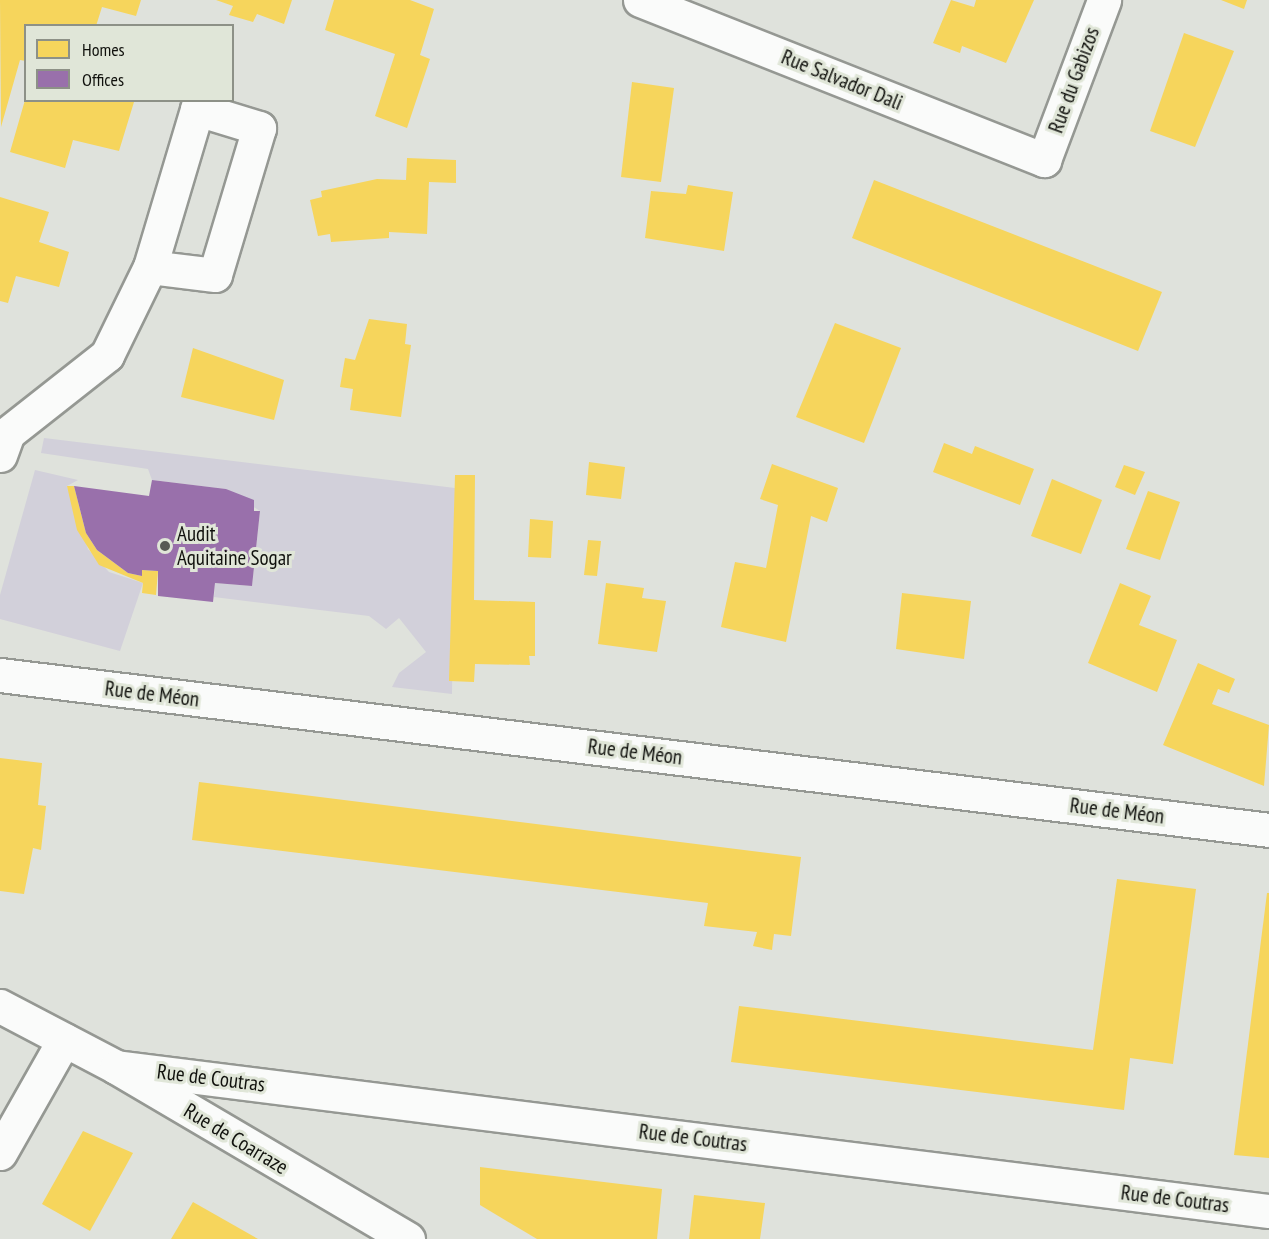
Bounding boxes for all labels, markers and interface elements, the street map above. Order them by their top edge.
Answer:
legend [24,24,234,102]
street label: Rue du Gabizos [1043,24,1105,136]
text: Homes [82,38,125,61]
street label: Rue Salvador Dali [778,44,906,116]
text: Offices [82,68,124,91]
place label: Audit Aquitaine Sogar [177,521,292,571]
marker: Audit Aquitaine Sogar [158,539,172,553]
street label: Rue de Méon [103,676,201,712]
street label: Rue de Méon [586,734,684,770]
street label: Rue de Méon [1068,793,1166,829]
street label: Rue de Coutras [155,1059,267,1097]
street label: Rue de Coarraze [179,1098,293,1180]
street label: Rue de Coutras [637,1119,749,1157]
street label: Rue de Coutras [1119,1180,1231,1218]

